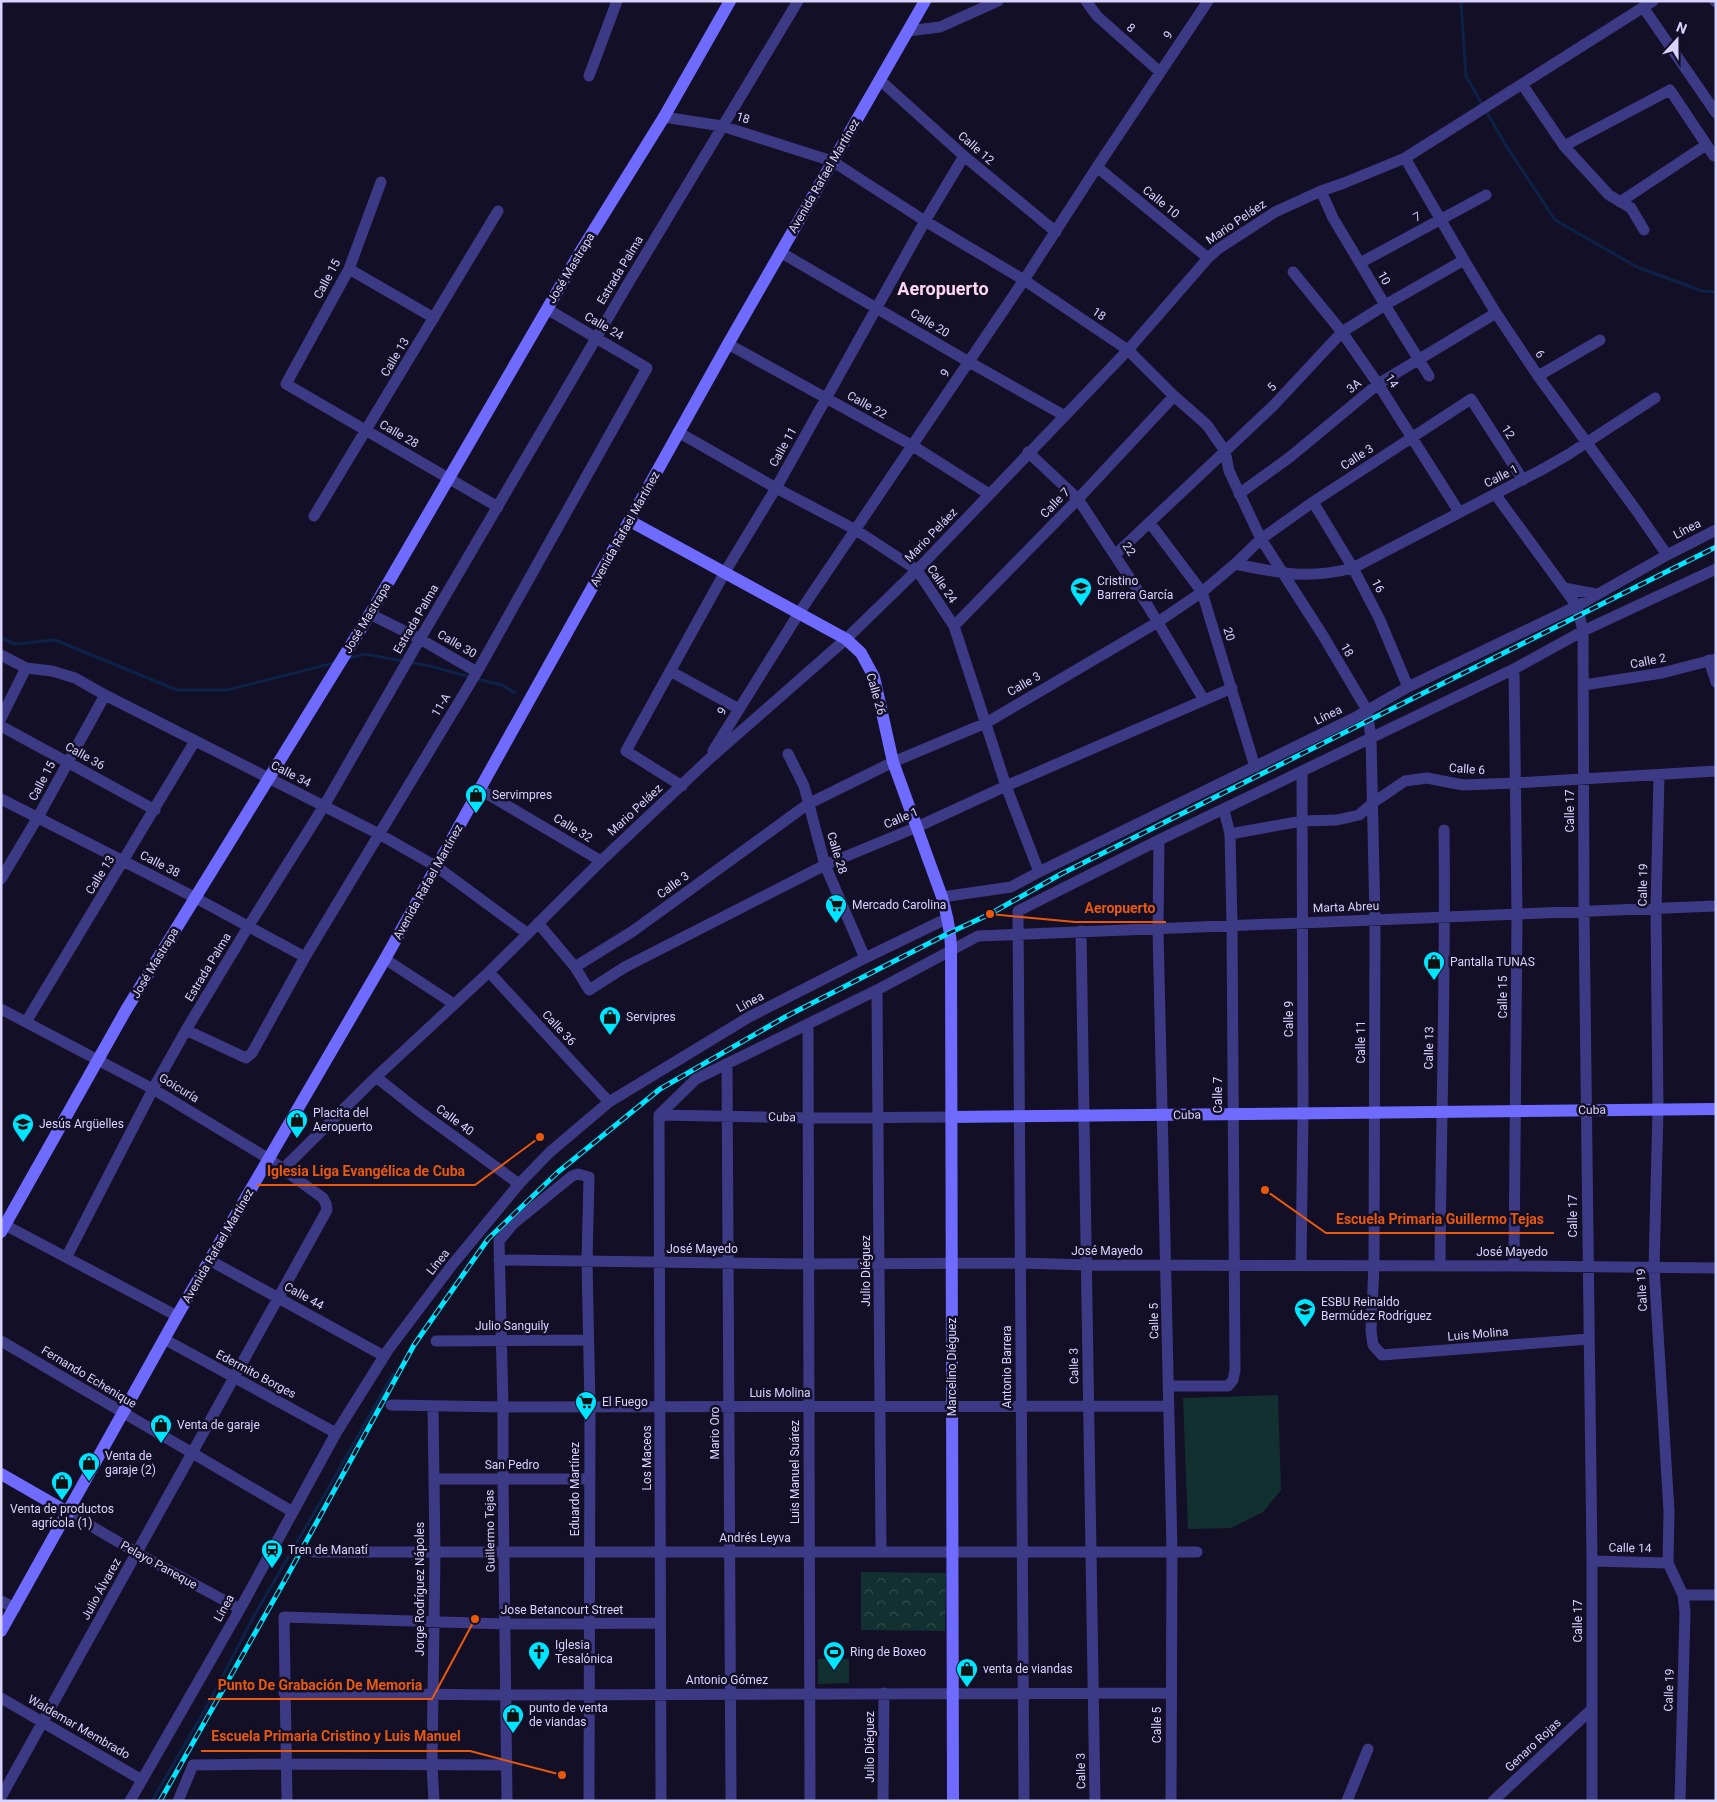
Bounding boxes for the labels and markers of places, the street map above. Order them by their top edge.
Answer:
place label: Cristino Barrera García [1097,574,1173,602]
school or university icon: Cristino Barrera García [1069,576,1093,607]
shop icon: Servimpres [464,783,488,814]
place label: Servimpres [492,788,552,802]
supermarket icon: Mercado Carolina [824,893,848,924]
callout: Aeropuerto [1075,893,1166,922]
place label: Mercado Carolina [852,898,946,912]
shop icon: Pantalla TUNAS [1422,950,1446,981]
place label: Pantalla TUNAS [1450,955,1535,969]
shop icon: Servipres [598,1005,622,1036]
place label: Servipres [626,1010,676,1024]
place label: Placita del Aeropuerto [313,1106,373,1134]
shop icon: Placita del Aeropuerto [285,1108,309,1139]
school or university icon: Jesús Argüelles [11,1112,35,1143]
place label: Jesús Argüelles [39,1117,124,1131]
callout: Iglesia Liga Evangélica de Cuba [257,1156,475,1185]
callout: Escuela Primaria Guillermo Tejas [1326,1204,1554,1233]
place label: ESBU Reinaldo Bermúdez Rodríguez [1321,1295,1432,1323]
school or university icon: ESBU Reinaldo Bermúdez Rodríguez [1293,1297,1317,1328]
supermarket icon: El Fuego [574,1390,598,1421]
place label: El Fuego [602,1395,648,1409]
shop icon: Venta de garaje [149,1413,173,1444]
place label: Venta de garaje [177,1418,260,1432]
place label: Venta de garaje (2) [105,1449,156,1477]
shop icon: Venta de garaje (2) [77,1451,101,1482]
shop icon: Venta de productos agrícola (1) [50,1470,74,1501]
place label: Venta de productos agrícola (1) [10,1502,114,1530]
station icon: Tren de Manatí [260,1538,284,1569]
place label: Tren de Manatí [288,1543,369,1557]
place label: Iglesia Tesalónica [555,1638,613,1666]
church icon: Iglesia Tesalónica [527,1640,551,1671]
sports icon: Ring de Boxeo [822,1640,846,1671]
place label: Ring de Boxeo [850,1645,926,1659]
shop icon: venta de viandas [955,1657,979,1688]
place label: venta de viandas [983,1662,1073,1676]
callout: Punto De Grabación De Memoria [208,1670,432,1699]
place label: punto de venta de viandas [529,1701,608,1729]
shop icon: punto de venta de viandas [501,1703,525,1734]
callout: Escuela Primaria Cristino y Luis Manuel [201,1722,470,1751]

